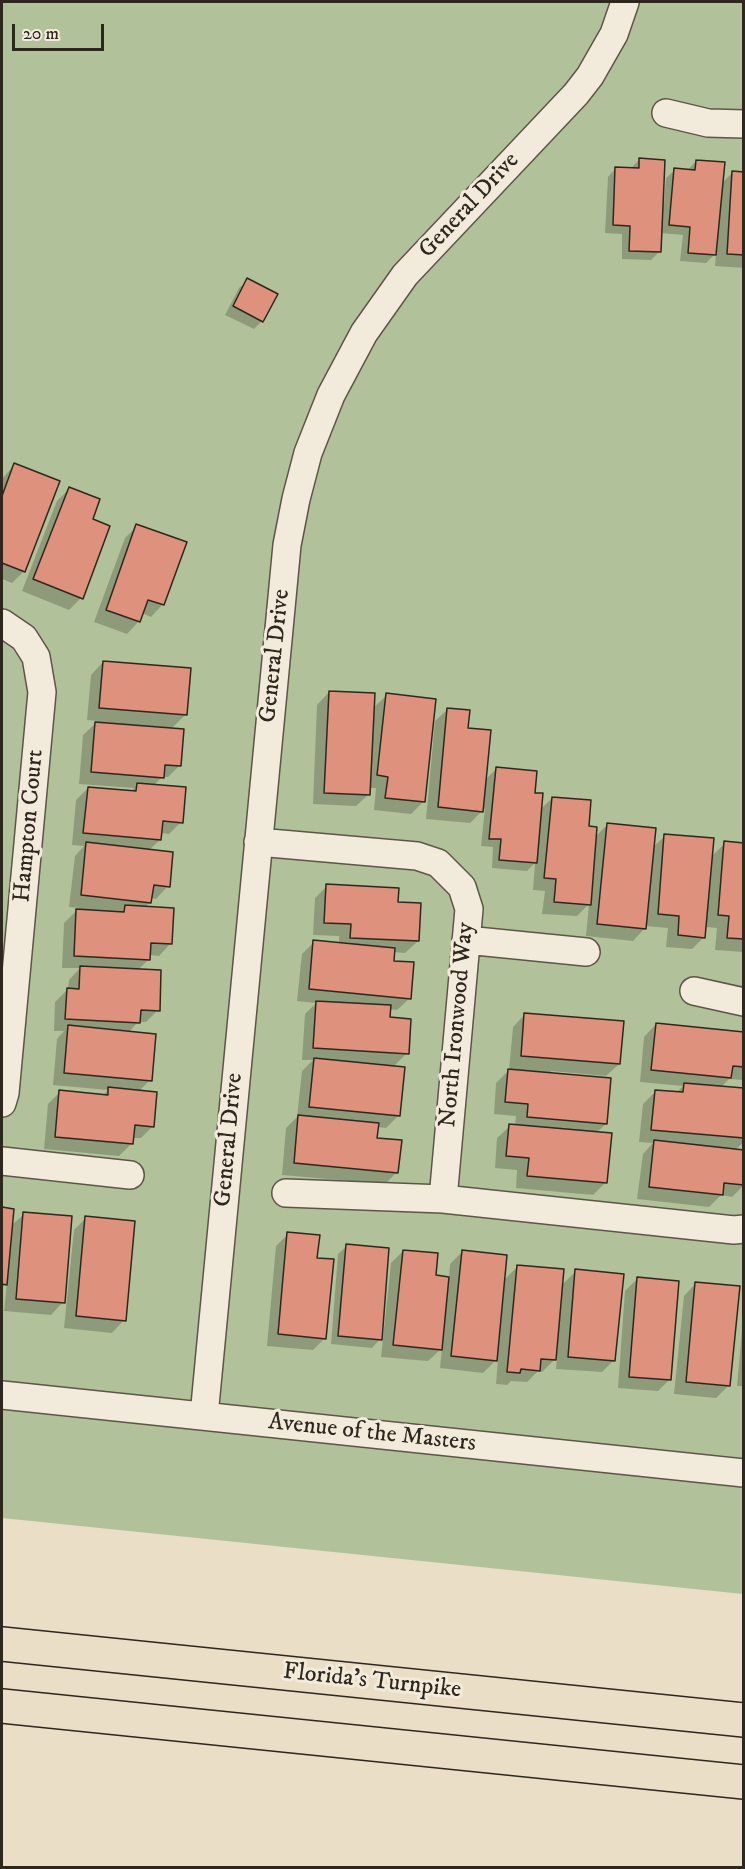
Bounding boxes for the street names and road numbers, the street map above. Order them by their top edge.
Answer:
street label: General Drive [414,147,526,265]
street label: General Drive [255,588,297,724]
street label: Hampton Court [9,748,51,904]
street label: North Ironwood Way [435,921,481,1129]
street label: General Drive [210,1072,250,1208]
street label: Avenue of the Masters [267,1409,477,1459]
street label: Florida's Turnpike [282,1658,462,1706]

